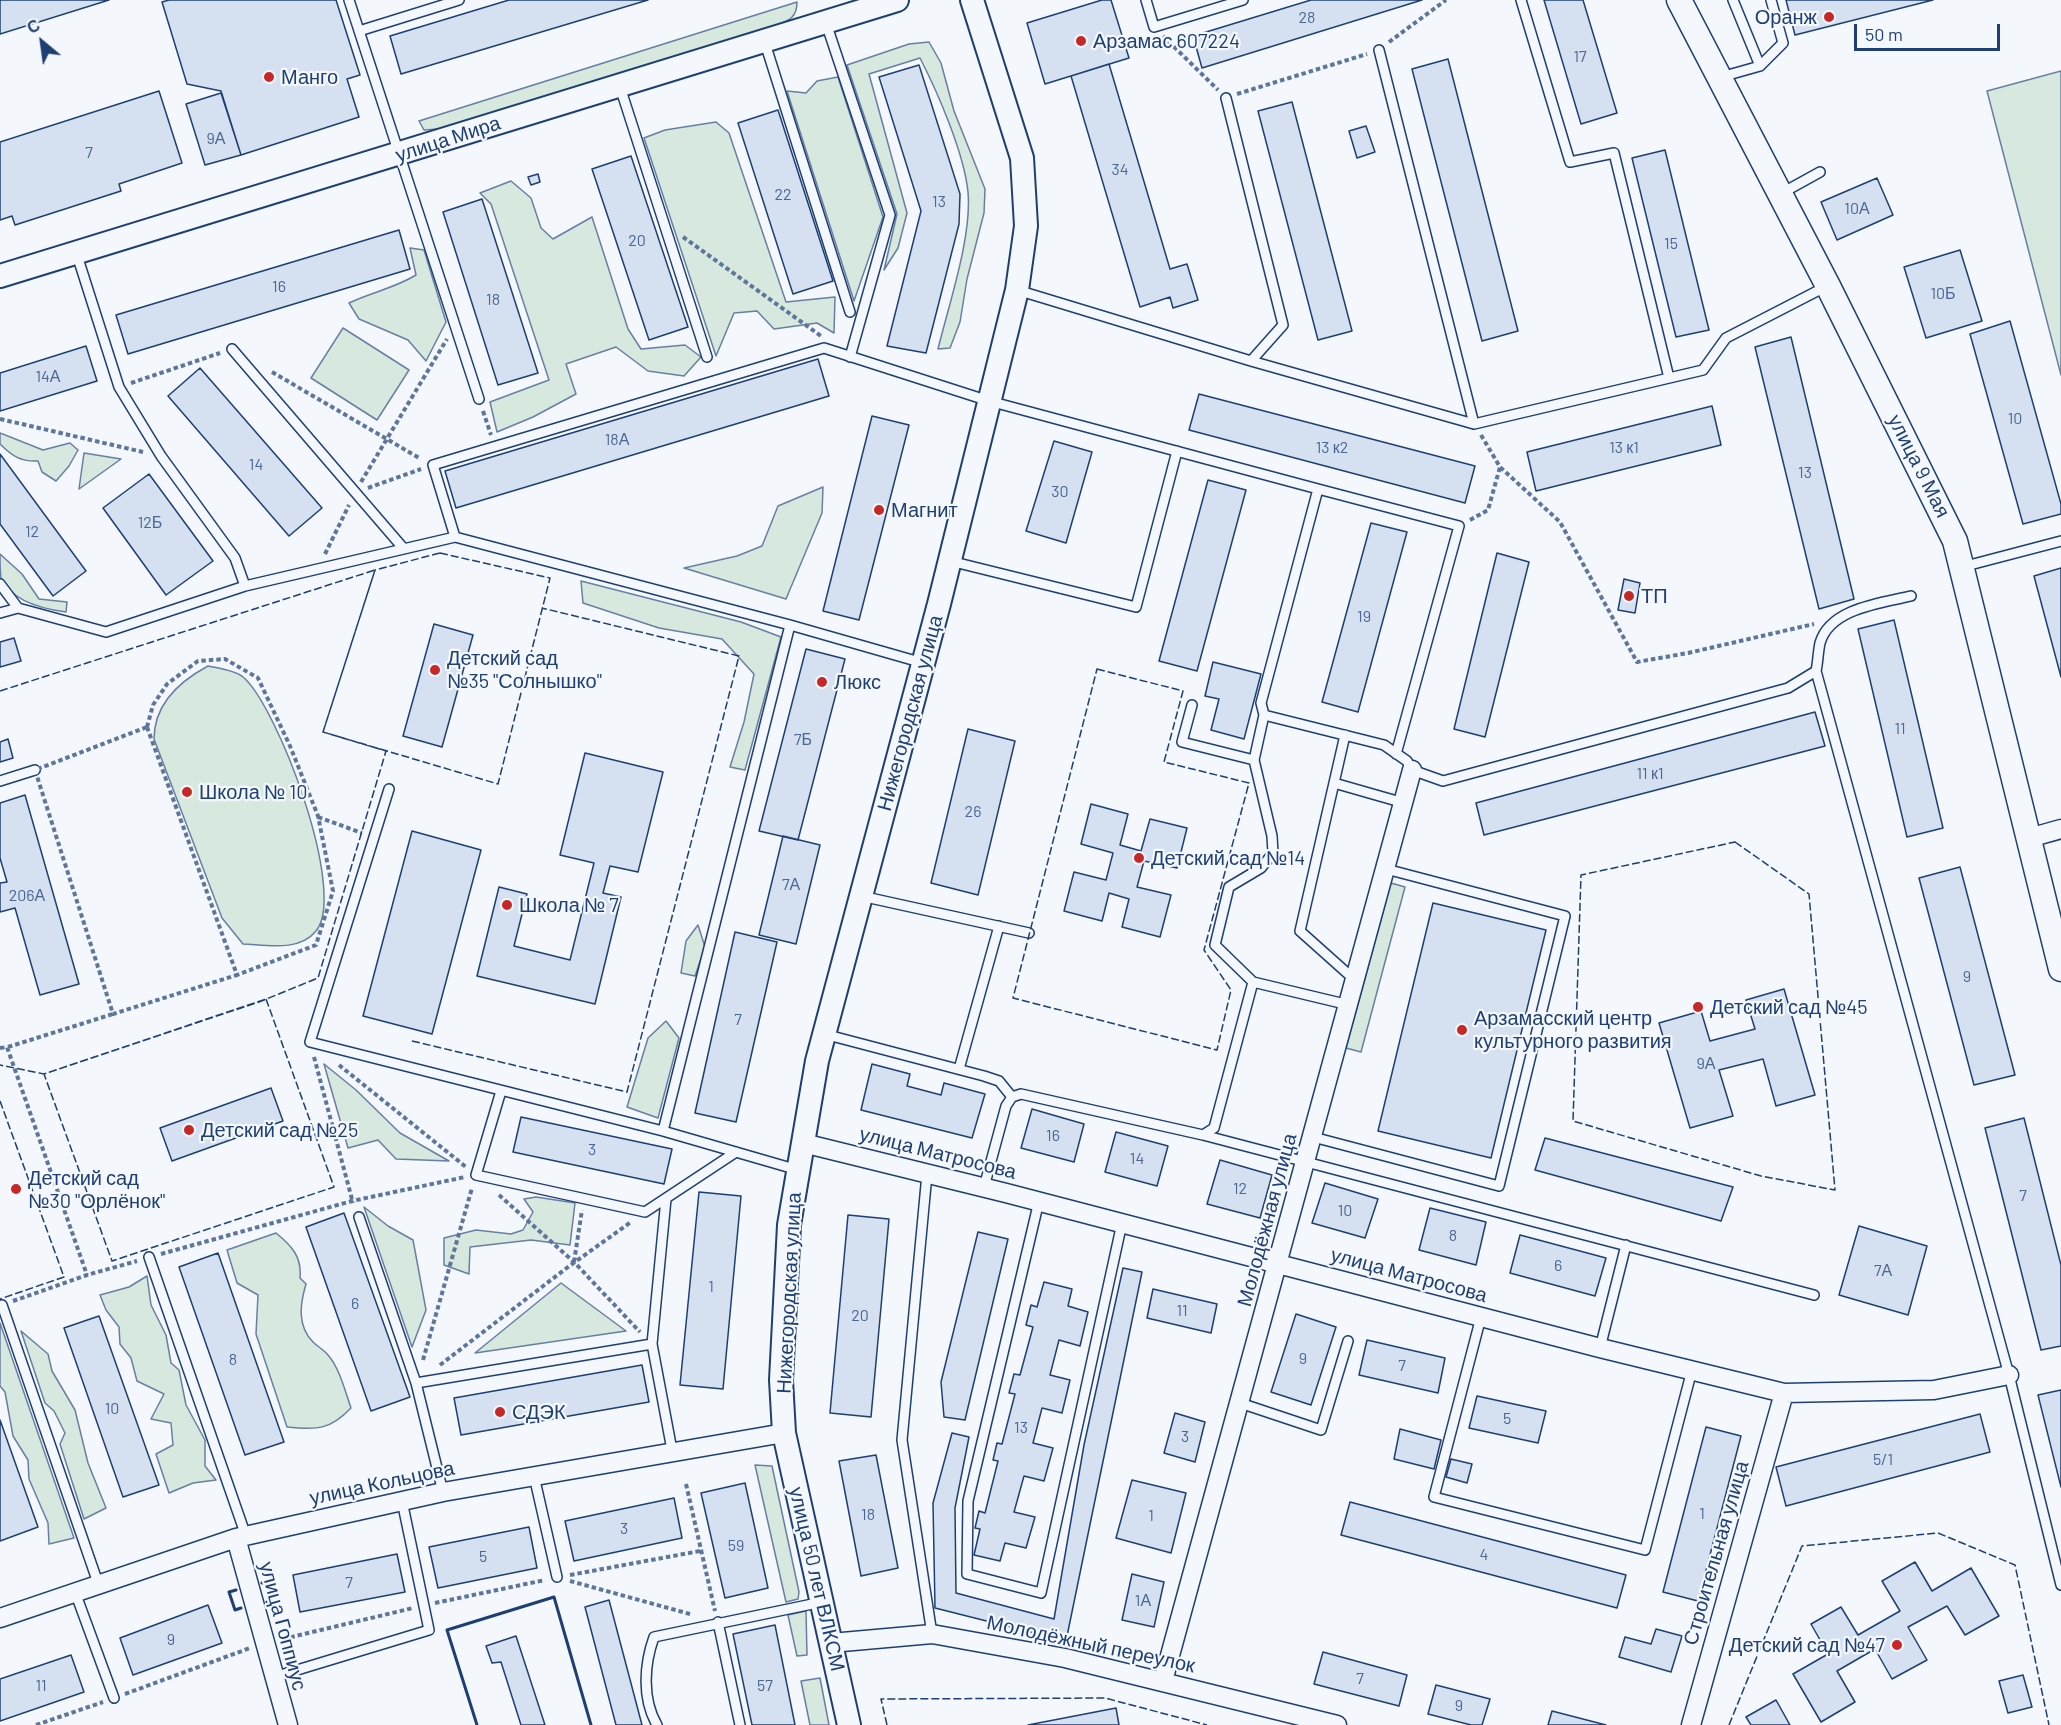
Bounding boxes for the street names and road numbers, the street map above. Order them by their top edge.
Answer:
street label: улица Мира [392,111,504,167]
street label: улица 9 Мая [1883,411,1955,521]
street label: Нижегородская улица [872,612,948,814]
street label: улица Матросова [857,1122,1019,1184]
street label: Молодёжная улица [1232,1131,1302,1309]
street label: Нижегородская улица [772,1192,806,1394]
street label: улица Матросова [1328,1243,1490,1307]
street label: улица Кольцова [307,1456,457,1510]
street label: Строительная улица [1678,1458,1754,1648]
street label: улица 50 лет ВЛКСМ [784,1485,850,1673]
street label: улица Гоппиус [254,1559,312,1693]
street label: Молодёжный переулок [985,1610,1197,1678]

